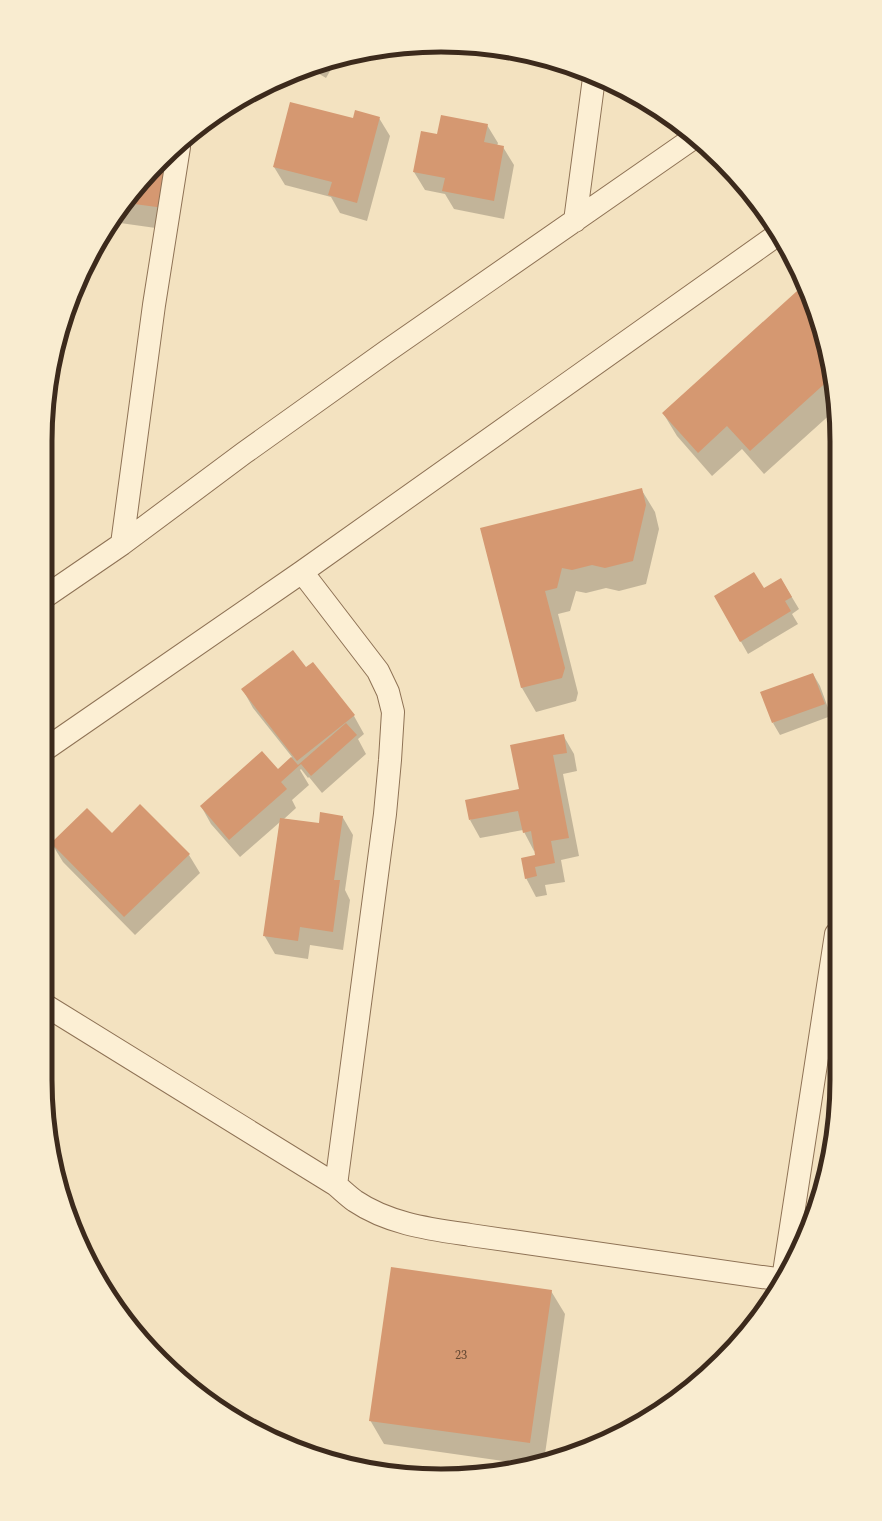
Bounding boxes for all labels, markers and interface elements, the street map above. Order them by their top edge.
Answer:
house number: 23 [455,1346,467,1365]

